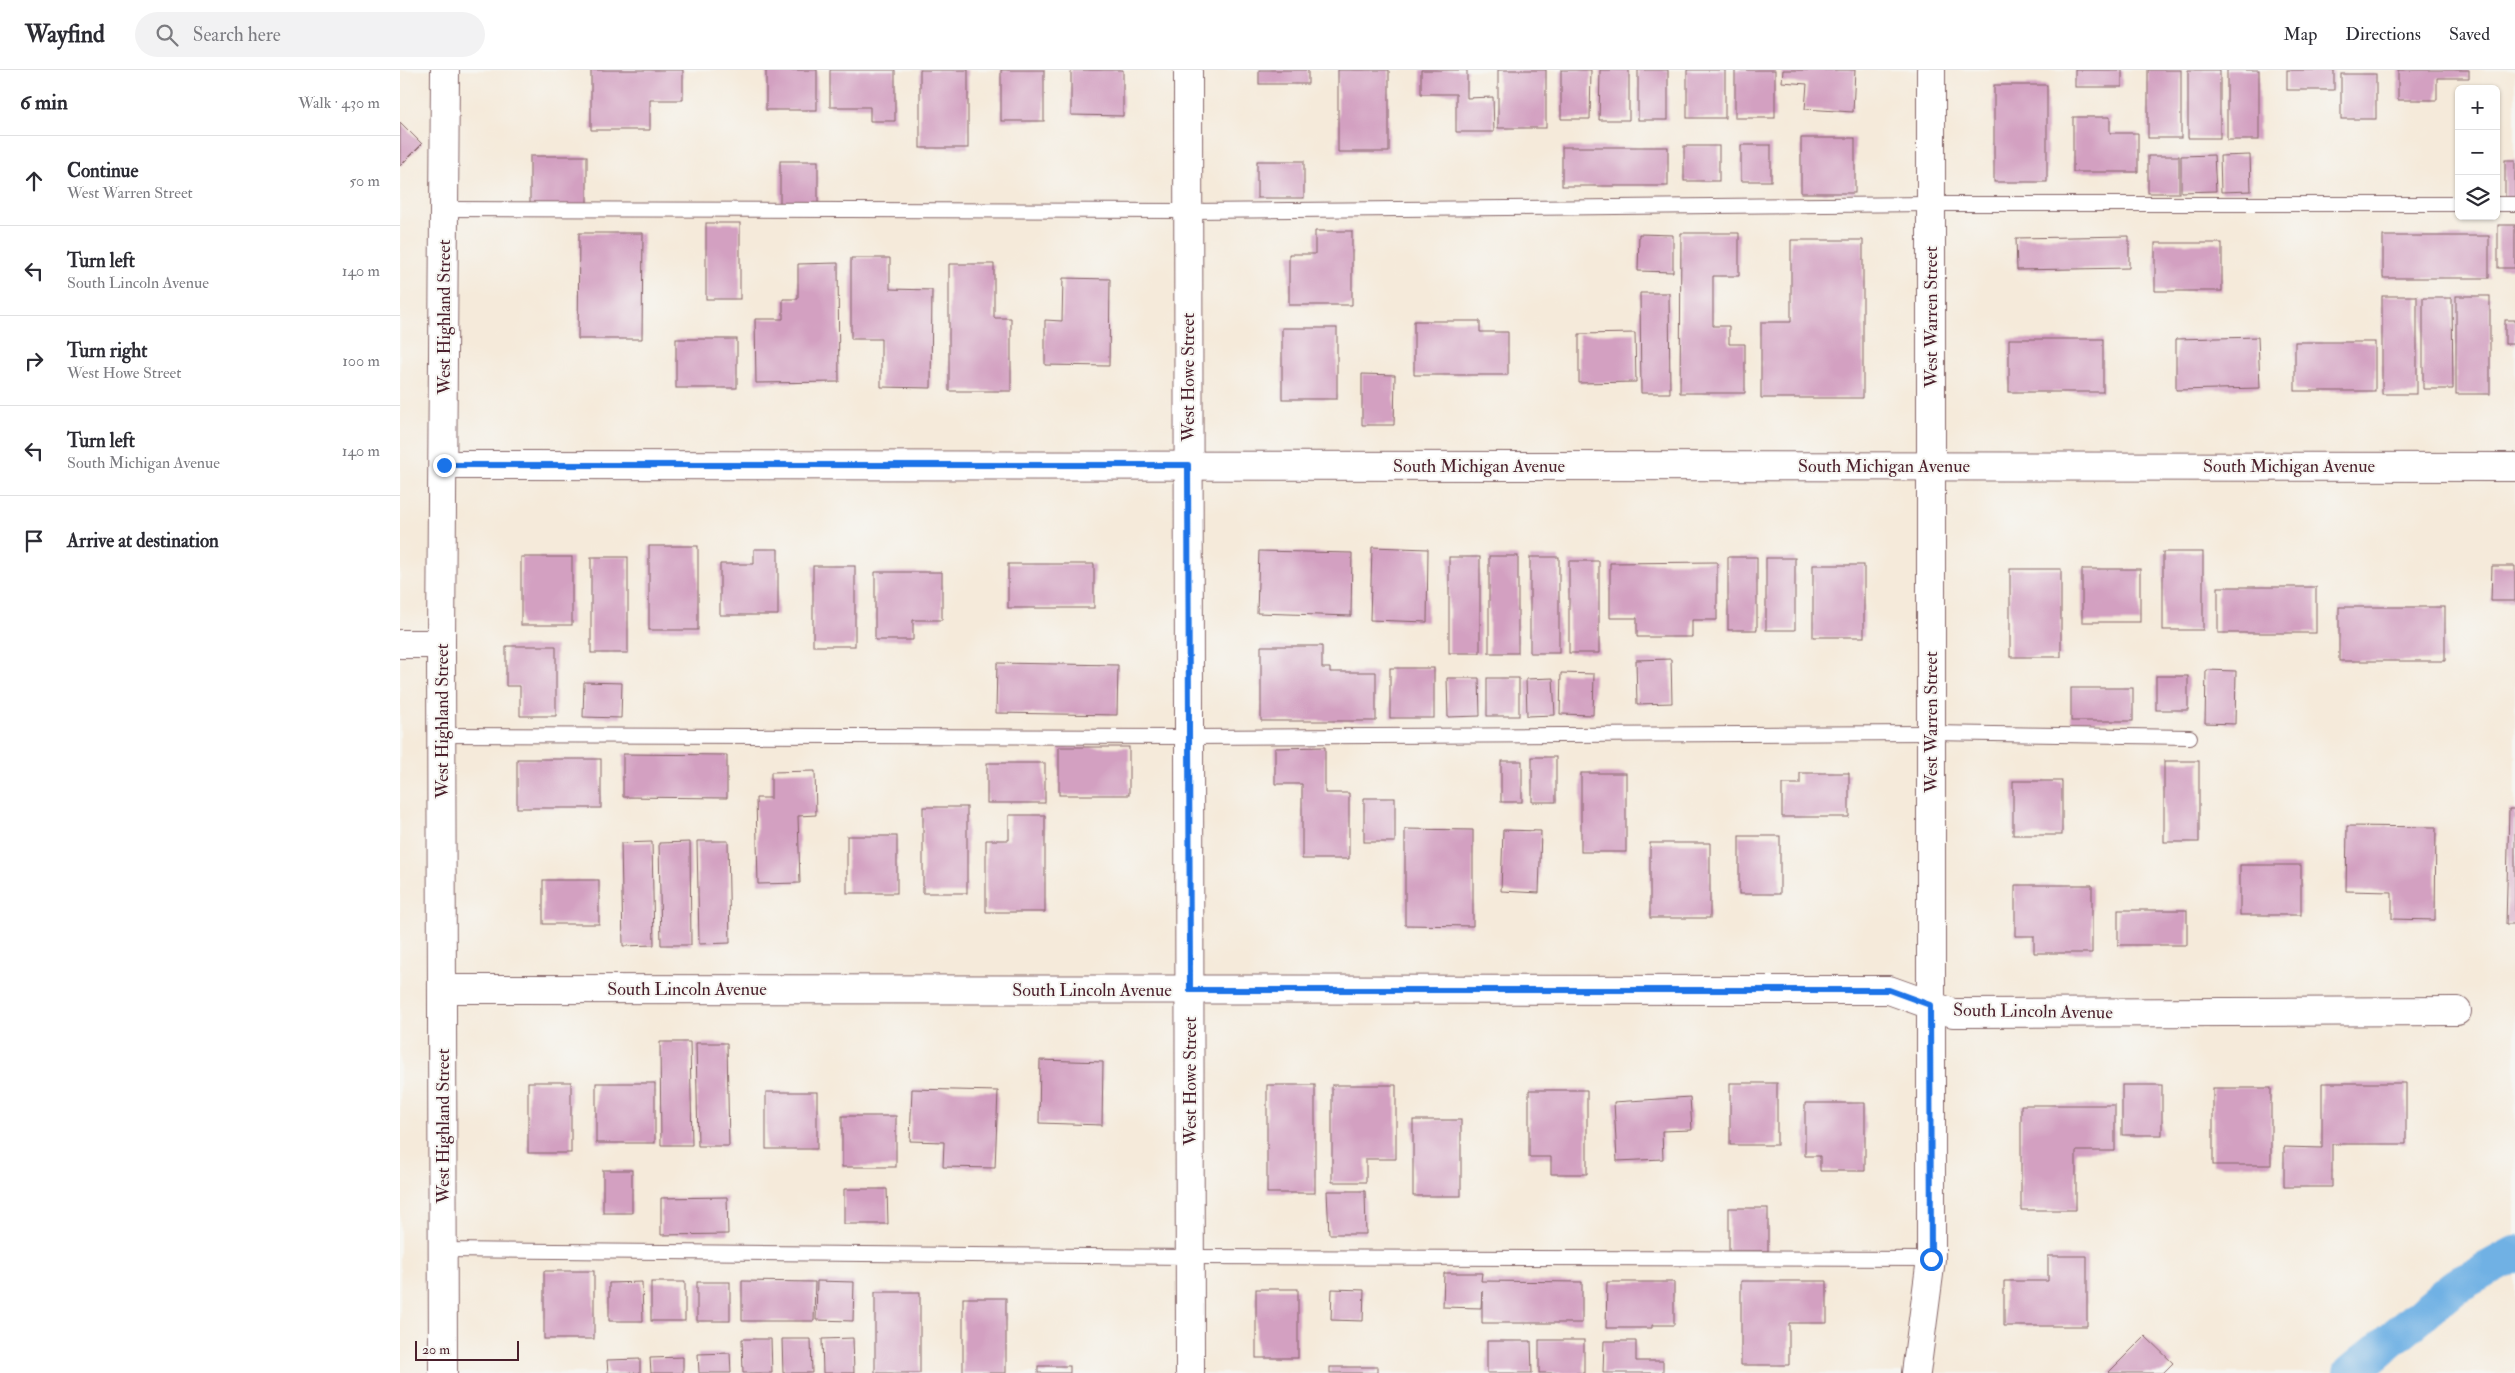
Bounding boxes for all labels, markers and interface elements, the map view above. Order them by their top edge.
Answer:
search box [135,12,485,57]
text: Wayfind [25,19,105,50]
icon: search [153,21,181,49]
text: Search here [193,23,281,47]
text: Map [2284,23,2317,46]
text: Directions [2345,23,2421,46]
text: Saved [2449,23,2490,46]
map controls [2455,85,2500,220]
button: + [2455,85,2500,130]
text: 6 min [20,89,68,116]
text: Walk · 430 m [298,93,380,113]
button: − [2455,130,2500,175]
text: Continue [67,159,138,183]
icon: ahead [20,167,48,195]
text: 50 m [349,171,380,191]
button: layers [2455,175,2500,220]
text: West Warren Street [67,183,193,203]
street label: West Highland Street [433,239,456,396]
street label: West Warren Street [1920,246,1943,389]
text: Turn left [67,249,135,273]
icon: left [20,257,48,285]
text: 140 m [342,261,380,281]
text: South Lincoln Avenue [67,273,209,293]
street label: West Howe Street [1177,312,1200,442]
text: Turn right [67,339,147,363]
icon: right [20,347,48,375]
text: 100 m [342,351,380,371]
text: West Howe Street [67,363,181,383]
text: Turn left [67,429,135,453]
icon: left [20,437,48,465]
text: 140 m [342,441,380,461]
text: South Michigan Avenue [67,453,220,473]
route end [433,454,456,477]
street label: South Michigan Avenue [1393,455,1565,478]
street label: South Michigan Avenue [1798,455,1970,478]
street label: South Michigan Avenue [2203,455,2375,478]
icon: arrive [20,527,48,555]
text: Arrive at destination [67,529,219,553]
street label: West Highland Street [431,643,454,800]
street label: West Warren Street [1920,651,1943,794]
street label: South Lincoln Avenue [607,978,767,1001]
street label: South Lincoln Avenue [1012,979,1172,1002]
street label: South Lincoln Avenue [1953,999,2113,1024]
street label: West Howe Street [1179,1016,1202,1146]
street label: West Highland Street [432,1048,455,1205]
route start [1920,1248,1943,1271]
scale bar [415,1338,519,1361]
text: 20 m [422,1341,450,1358]

